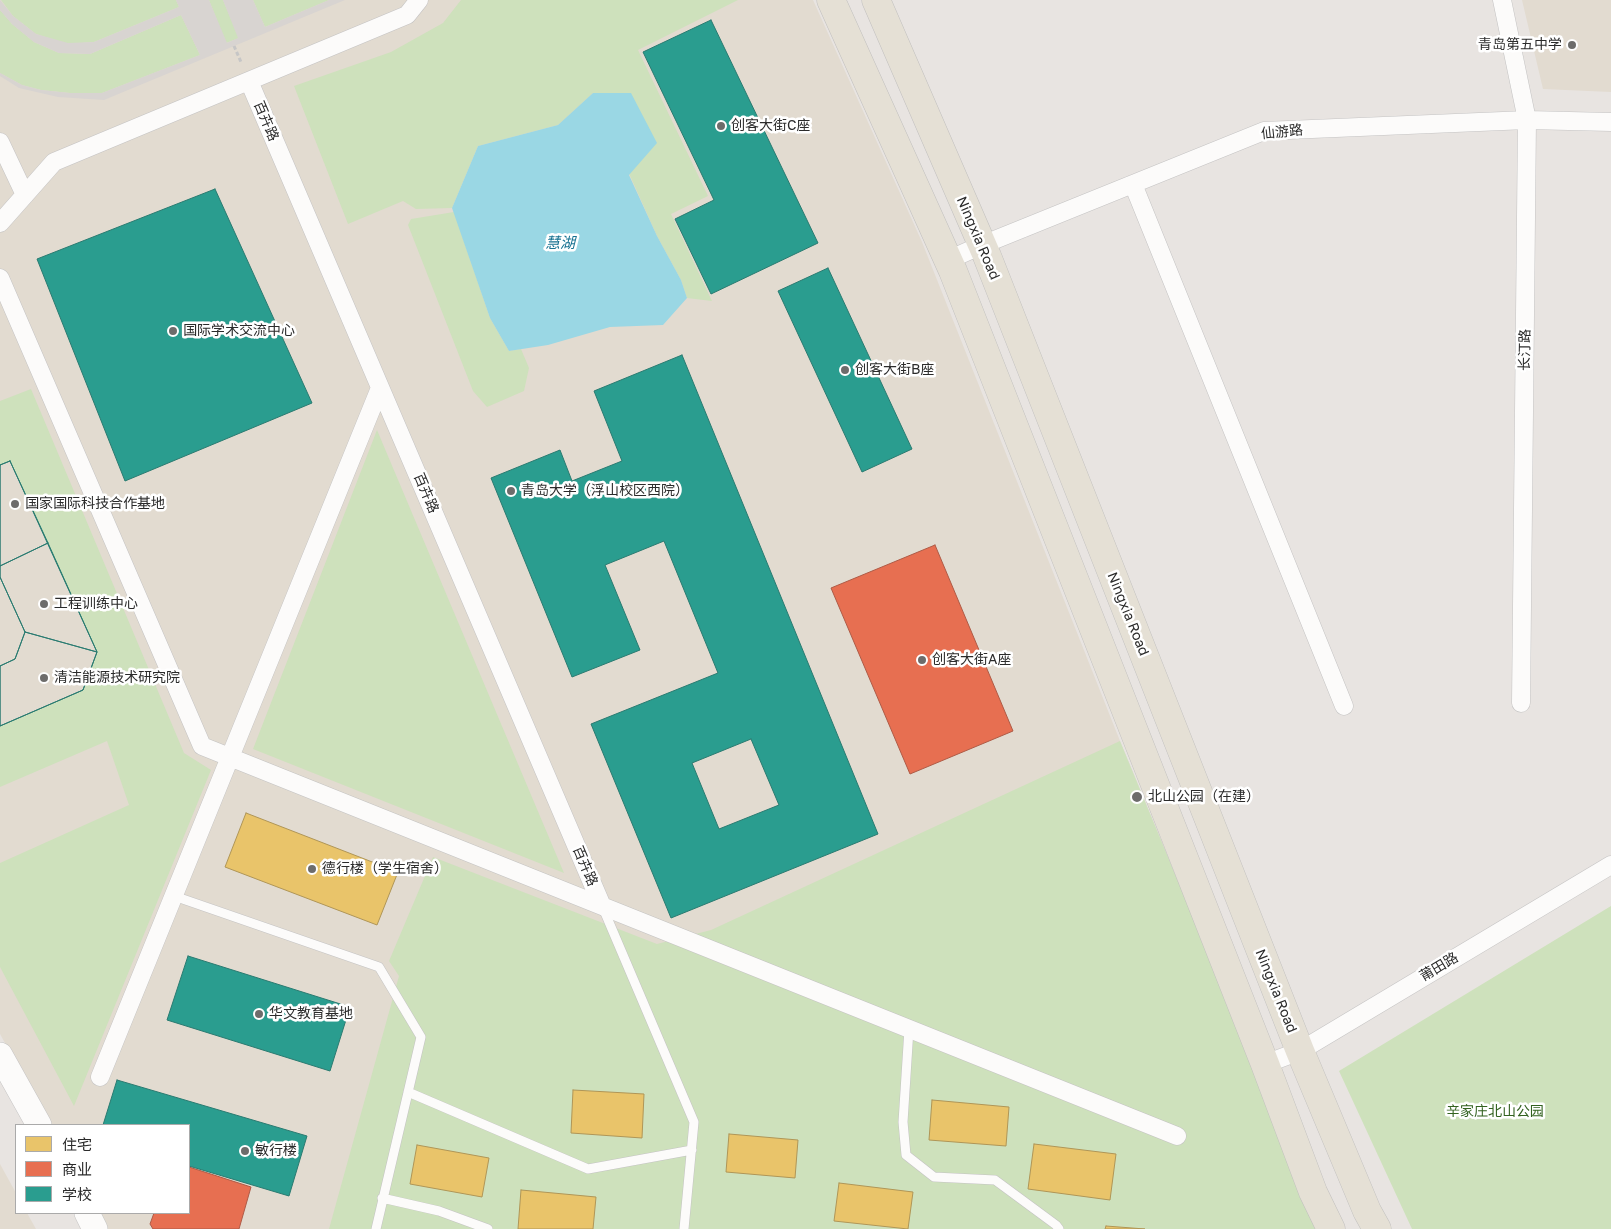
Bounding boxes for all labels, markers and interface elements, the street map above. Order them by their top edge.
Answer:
place label: 青岛第五中学 [1478,37,1562,53]
marker: 青岛第五中学 [1566,39,1578,51]
street label: 百卉路 [250,98,282,144]
place label: 创客大街C座 [731,118,811,134]
marker: 创客大街C座 [715,120,727,132]
street label: 仙游路 [1260,121,1304,143]
street label: Ningxia Road [953,194,1003,282]
water label: 慧湖 [545,234,575,252]
place label: 国际学术交流中心 [183,323,295,339]
marker: 国际学术交流中心 [167,325,179,337]
street label: 长汀路 [1516,329,1534,371]
place label: 创客大街B座 [855,362,934,378]
marker: 创客大街B座 [839,364,851,376]
street label: 百卉路 [410,470,442,516]
place label: 青岛大学（浮山校区西院） [521,483,689,499]
marker: 青岛大学（浮山校区西院） [505,485,517,497]
place label: 国家国际科技合作基地 [25,496,165,512]
marker: 国家国际科技合作基地 [9,498,21,510]
street label: Ningxia Road [1104,570,1152,658]
place label: 工程训练中心 [54,596,138,612]
marker: 工程训练中心 [38,598,50,610]
place label: 创客大街A座 [932,652,1011,668]
marker: 创客大街A座 [916,654,928,666]
place label: 清洁能源技术研究院 [54,670,180,686]
marker: 清洁能源技术研究院 [38,672,50,684]
place label: 北山公园（在建） [1148,789,1260,805]
marker: 北山公园（在建） [1130,790,1144,804]
street label: 百卉路 [569,843,601,889]
place label: 德行楼（学生宿舍） [322,861,448,877]
marker: 德行楼（学生宿舍） [306,863,318,875]
street label: Ningxia Road [1252,947,1300,1035]
street label: 莆田路 [1417,949,1461,985]
place label: 华文教育基地 [269,1006,353,1022]
marker: 华文教育基地 [253,1008,265,1020]
park label: 辛家庄北山公园 [1446,1104,1544,1120]
legend [15,1124,190,1214]
text: 住宅 [62,1135,92,1153]
place label: 敏行楼 [255,1143,297,1159]
marker: 敏行楼 [239,1145,251,1157]
text: 商业 [62,1160,92,1178]
text: 学校 [62,1185,92,1203]

